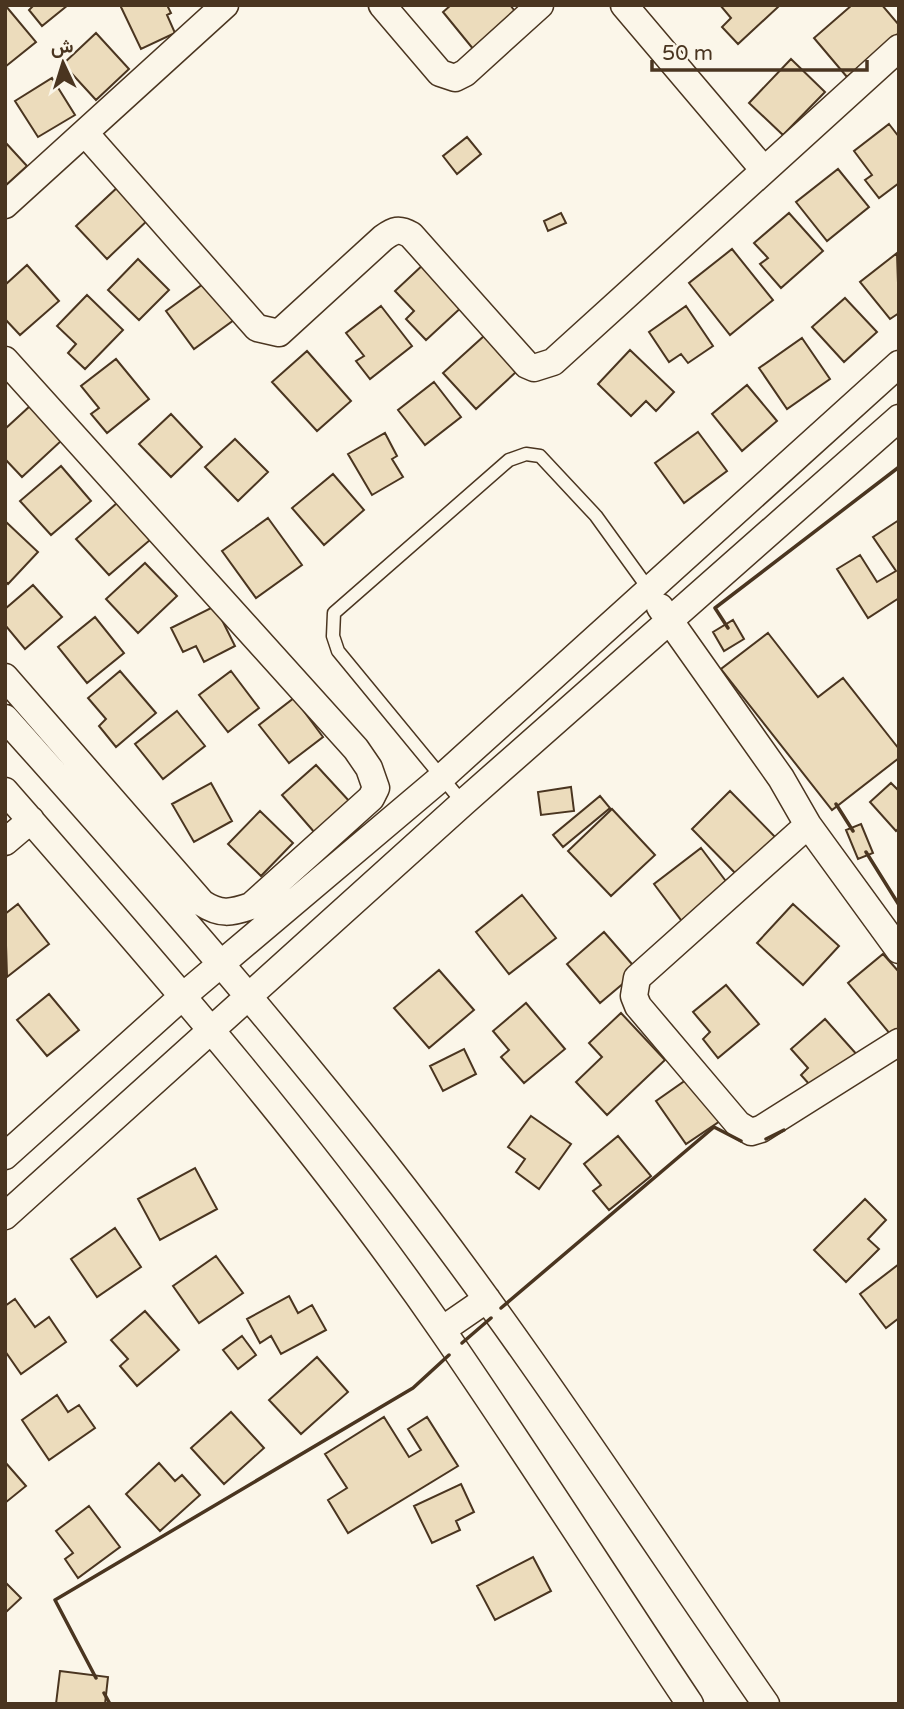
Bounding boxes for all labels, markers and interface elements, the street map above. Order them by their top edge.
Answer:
north arrow [28,28,98,98]
scale bar [652,28,867,72]
text: ش [50,35,74,59]
text: 50 m [662,41,713,66]

